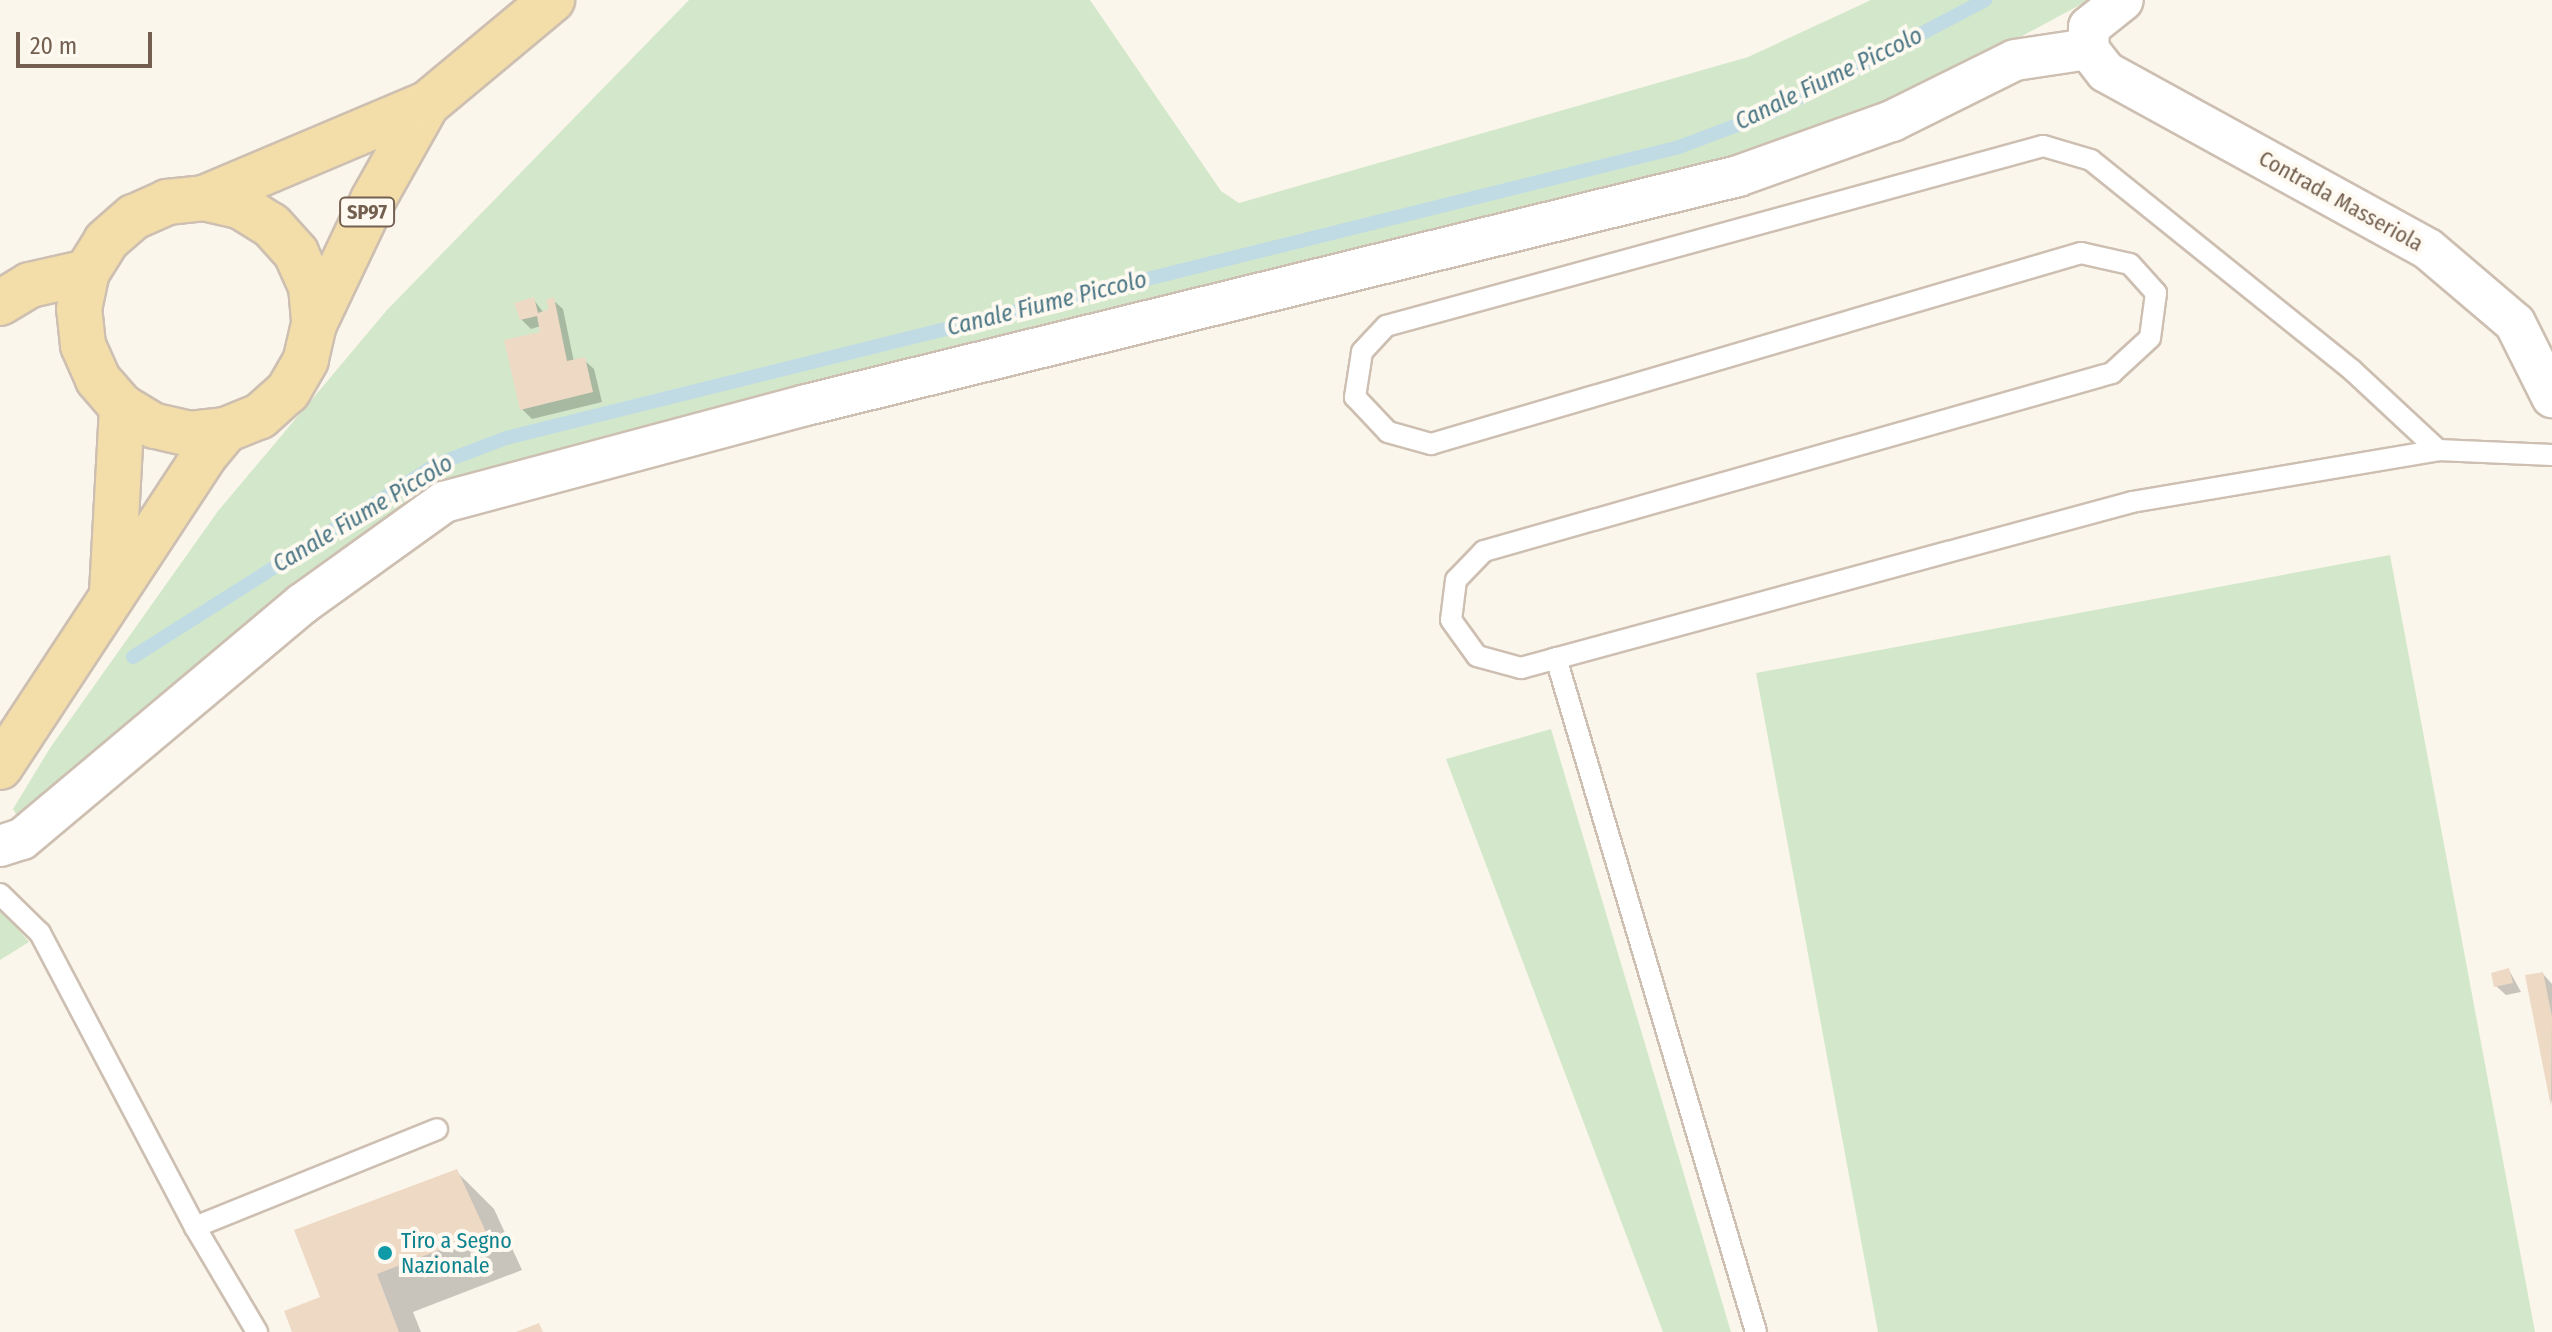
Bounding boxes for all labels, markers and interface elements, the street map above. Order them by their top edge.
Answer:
scale bar [20,16,156,66]
water label: Canale Fiume Piccolo [1731,21,1927,137]
text: 20 m [30,32,77,60]
street label: Contrada Masseriola [2254,145,2428,257]
road number: SP97 [339,196,395,228]
water label: Canale Fiume Piccolo [944,265,1150,343]
water label: Canale Fiume Piccolo [268,449,458,579]
place label: Tiro a Segno Nazionale [401,1227,512,1278]
marker: Tiro a Segno Nazionale [376,1244,394,1262]

